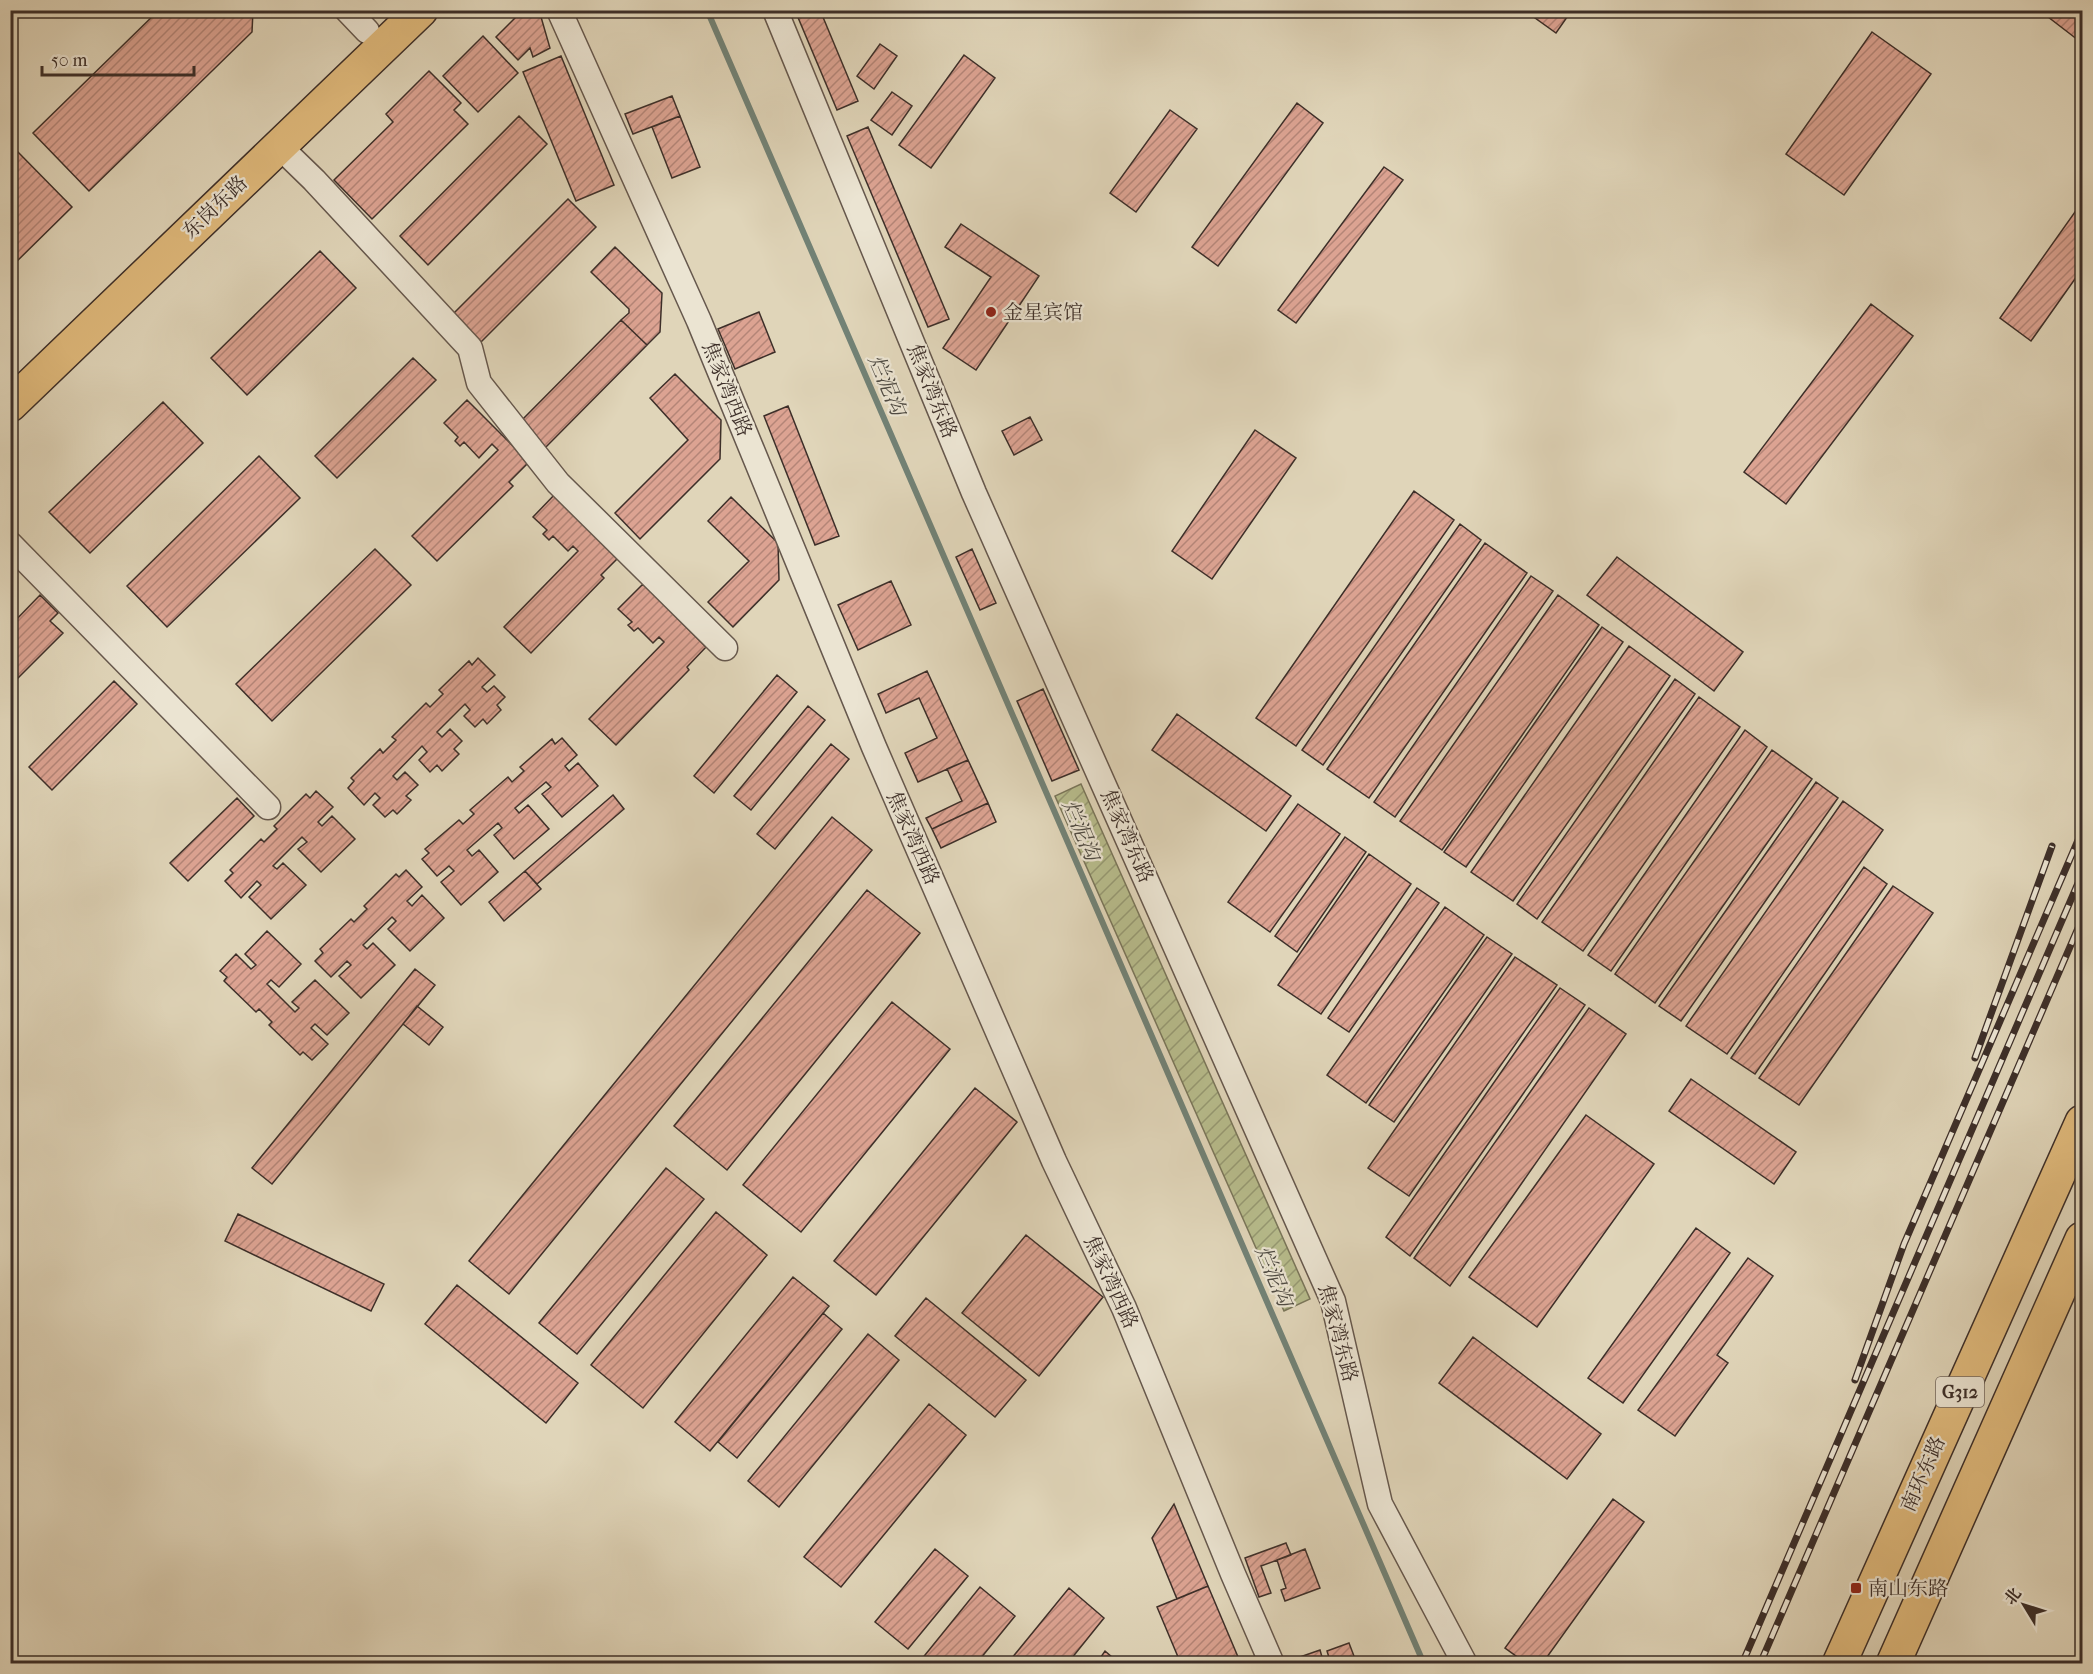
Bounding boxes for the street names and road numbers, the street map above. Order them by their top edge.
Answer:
street label: 东岗东路 [178,171,252,243]
street label: 焦家湾西路 [698,338,756,440]
street label: 焦家湾东路 [903,340,961,442]
street label: 焦家湾东路 [1096,786,1158,886]
street label: 焦家湾西路 [882,788,944,888]
street label: 焦家湾西路 [1079,1232,1143,1332]
street label: 焦家湾东路 [1314,1282,1362,1384]
road number: G312 [1936,1377,1984,1407]
street label: 南环东路 [1896,1433,1950,1515]

